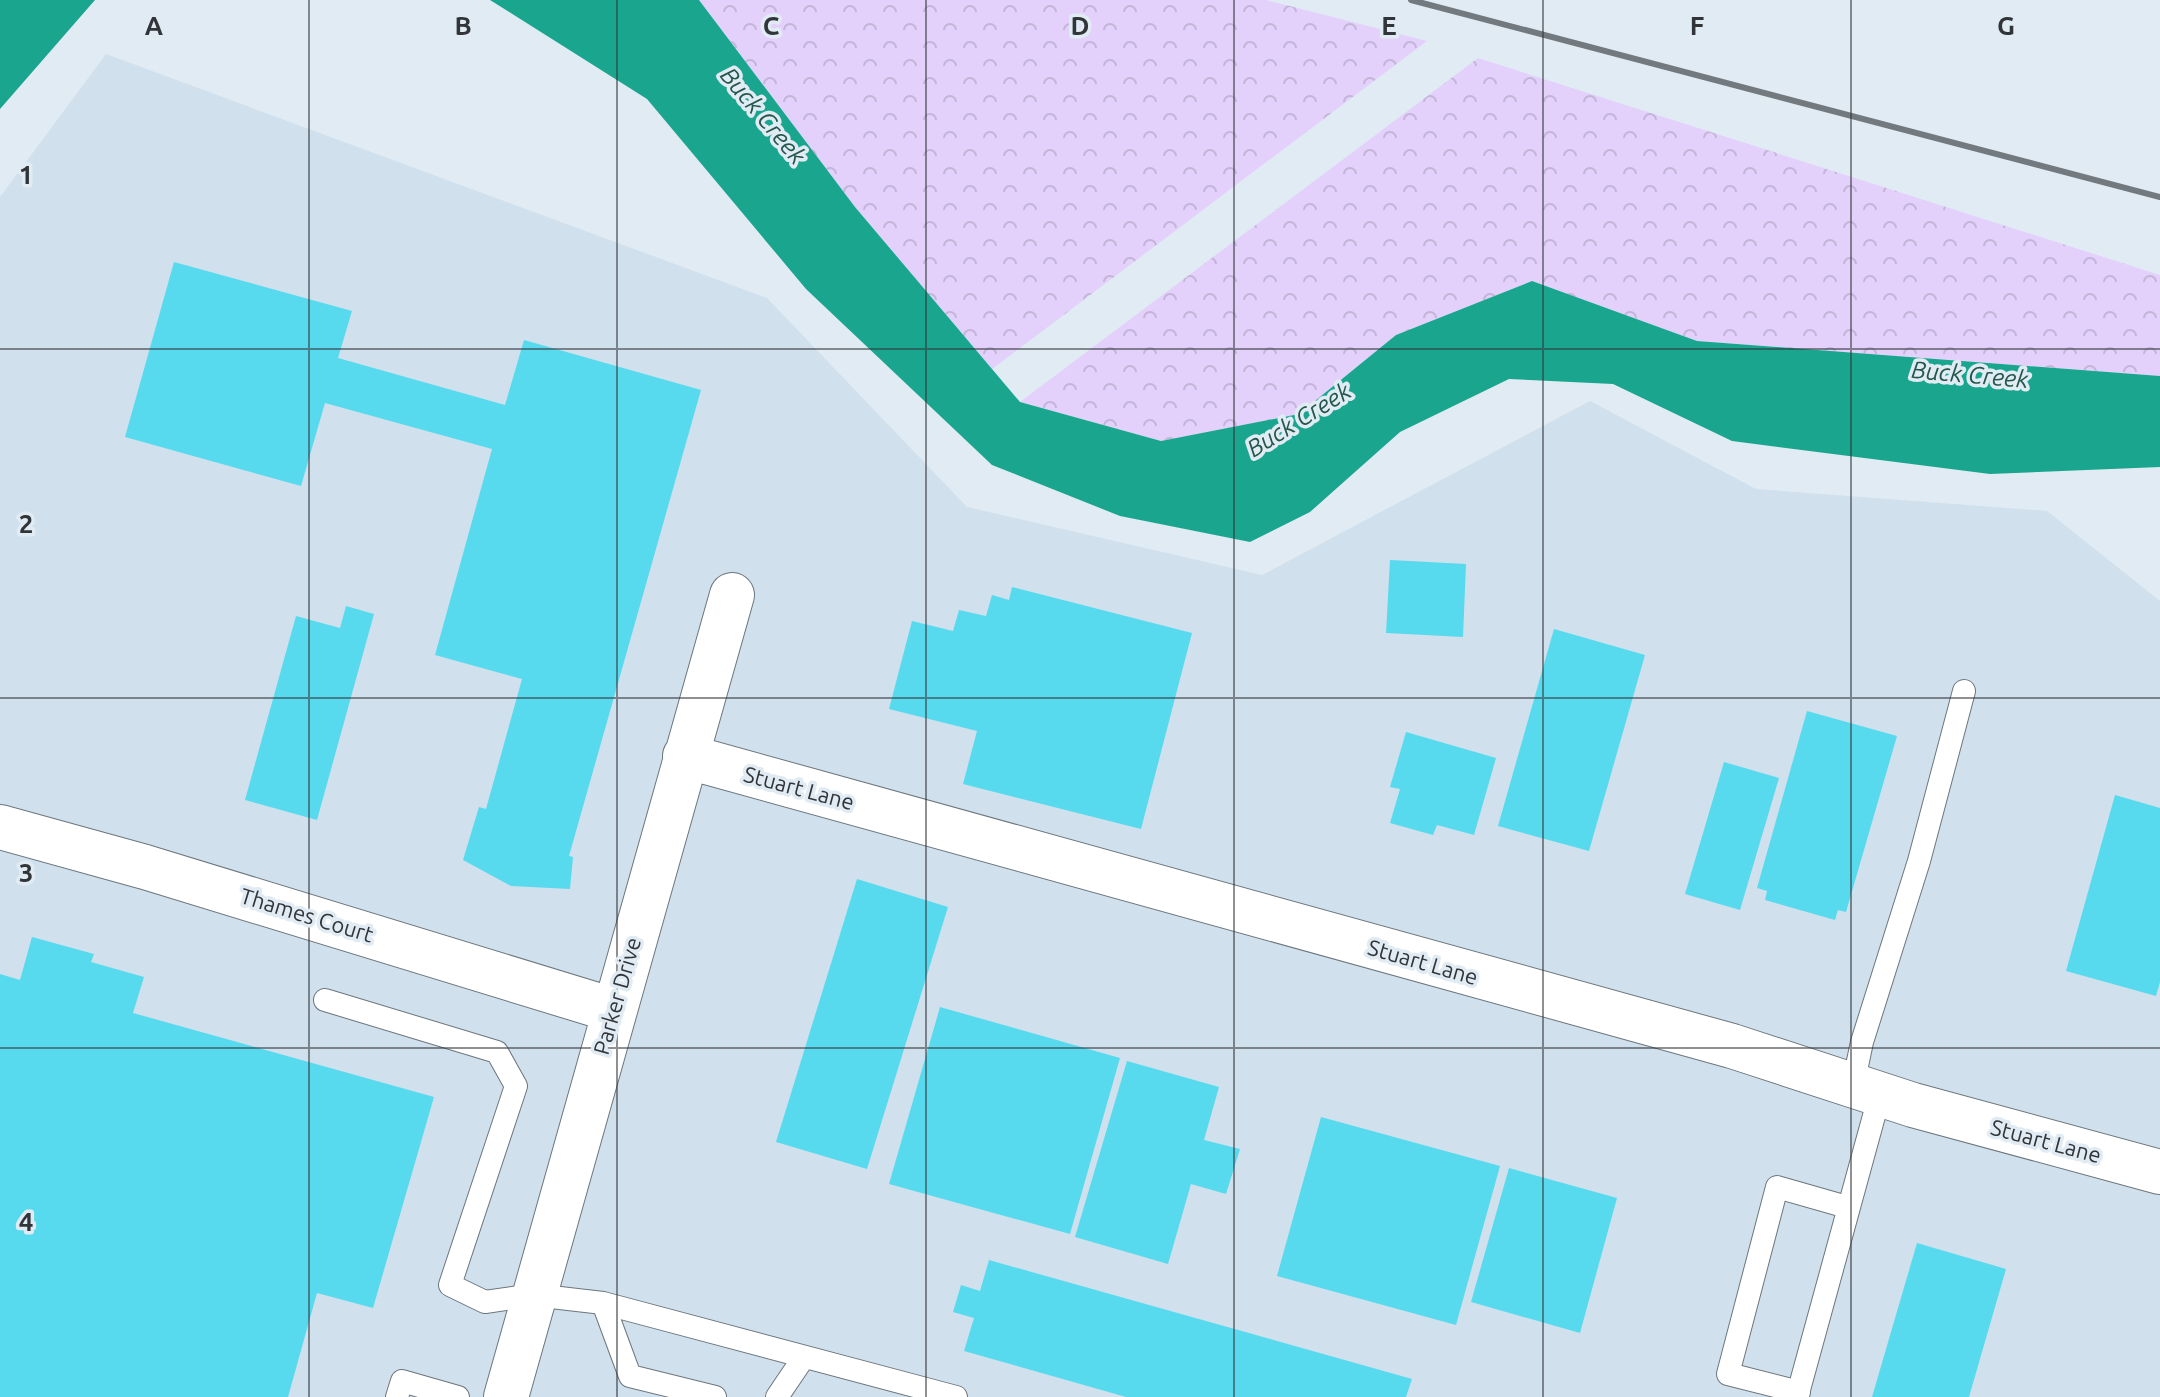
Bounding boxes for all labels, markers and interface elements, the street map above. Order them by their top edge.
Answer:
text: A [145,11,164,40]
text: B [454,11,472,40]
text: C [763,11,780,40]
text: D [1071,11,1089,40]
text: E [1381,11,1397,40]
text: F [1690,11,1704,40]
text: G [1997,11,2015,40]
water label: Buck Creek [715,62,812,170]
text: 1 [19,160,33,189]
water label: Buck Creek [1910,356,2030,393]
water label: Buck Creek [1242,377,1356,462]
text: 2 [19,509,33,538]
street label: Stuart Lane [741,761,857,814]
text: 3 [19,858,33,887]
street label: Thames Court [238,882,377,947]
street label: Parker Drive [588,934,645,1057]
street label: Stuart Lane [1365,934,1481,989]
street label: Stuart Lane [1988,1114,2104,1167]
text: 4 [19,1207,33,1236]

